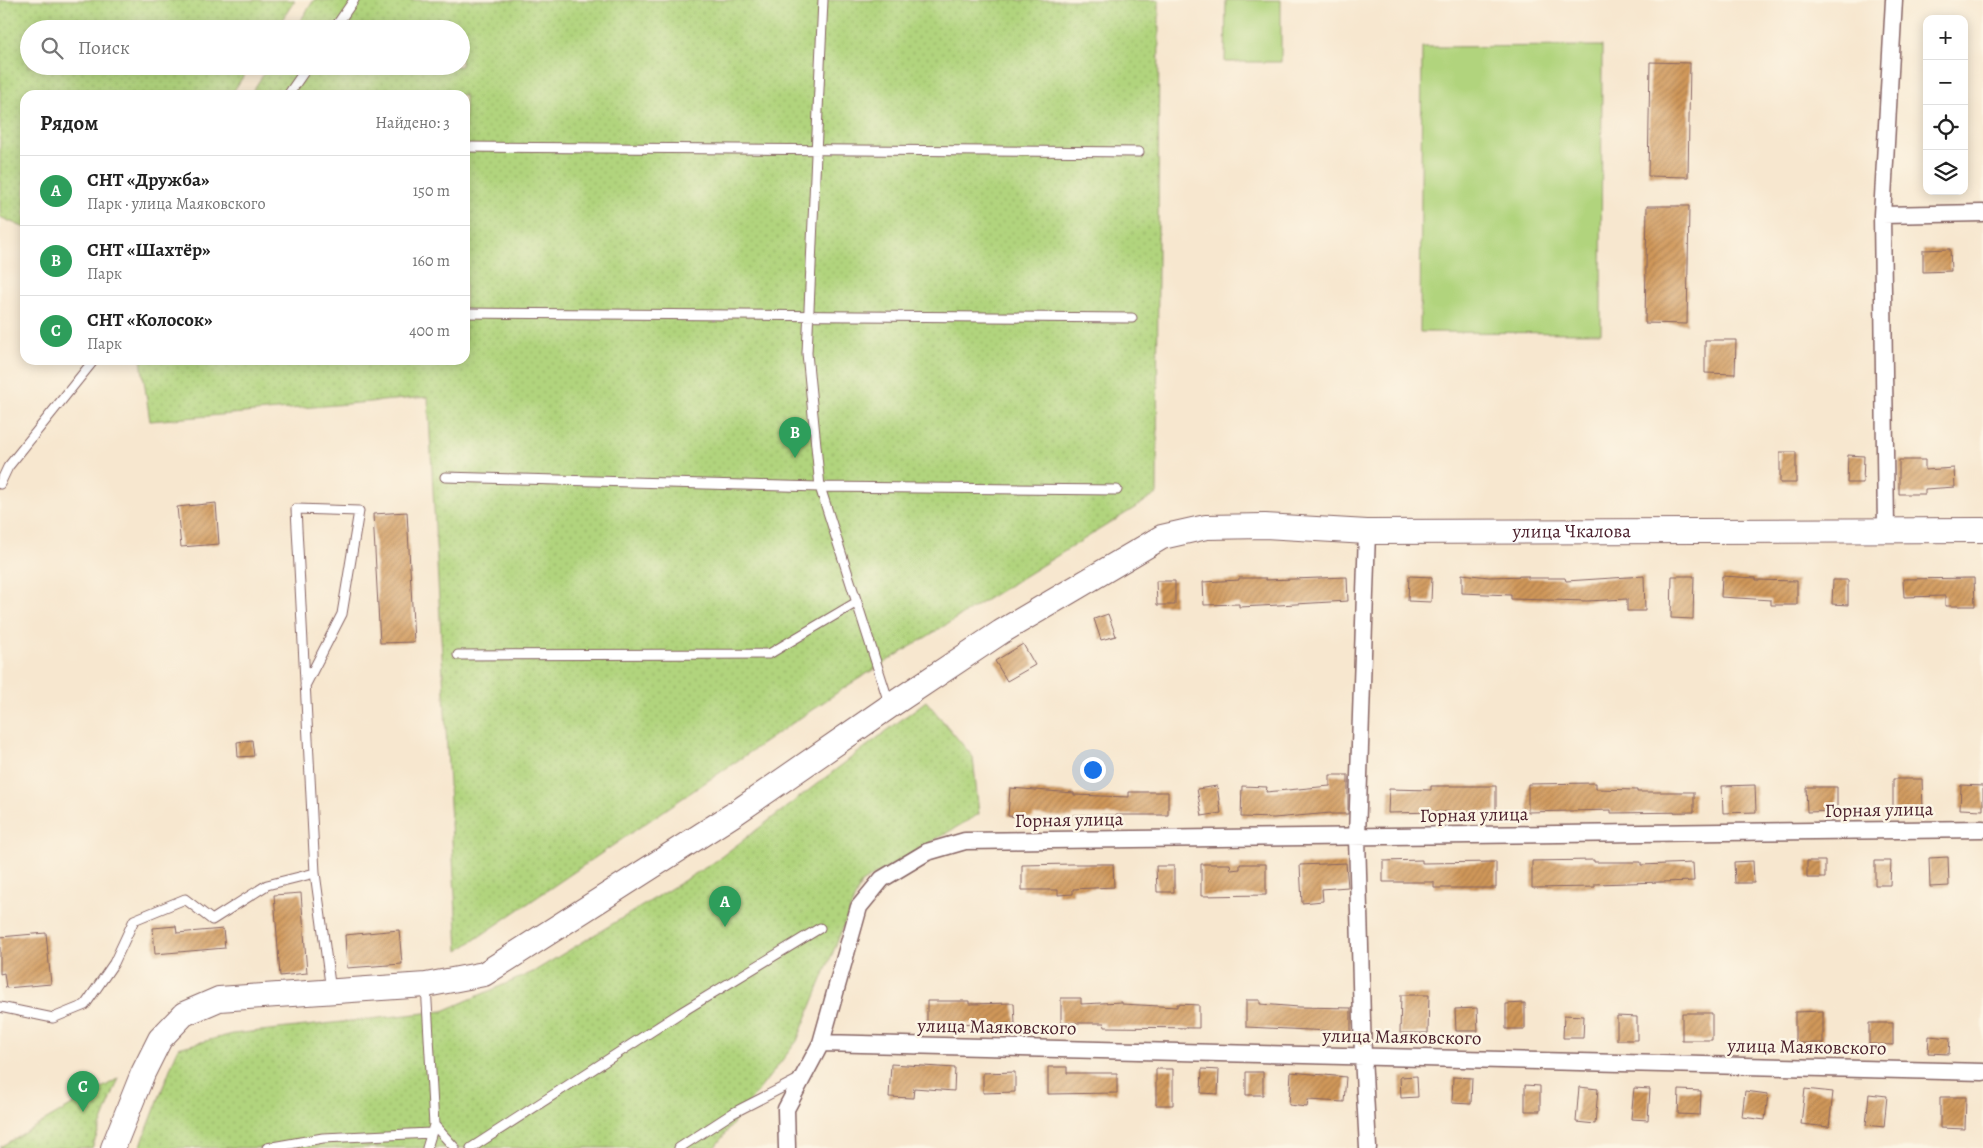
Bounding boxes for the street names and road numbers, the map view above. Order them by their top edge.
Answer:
street label: улица Чкалова [1511,518,1631,545]
street label: Горная улица [1824,796,1934,824]
street label: Горная улица [1419,801,1529,829]
street label: Горная улица [1014,806,1124,834]
street label: улица Маяковского [916,1013,1077,1041]
street label: улица Маяковского [1321,1023,1482,1051]
street label: улица Маяковского [1726,1033,1887,1061]

